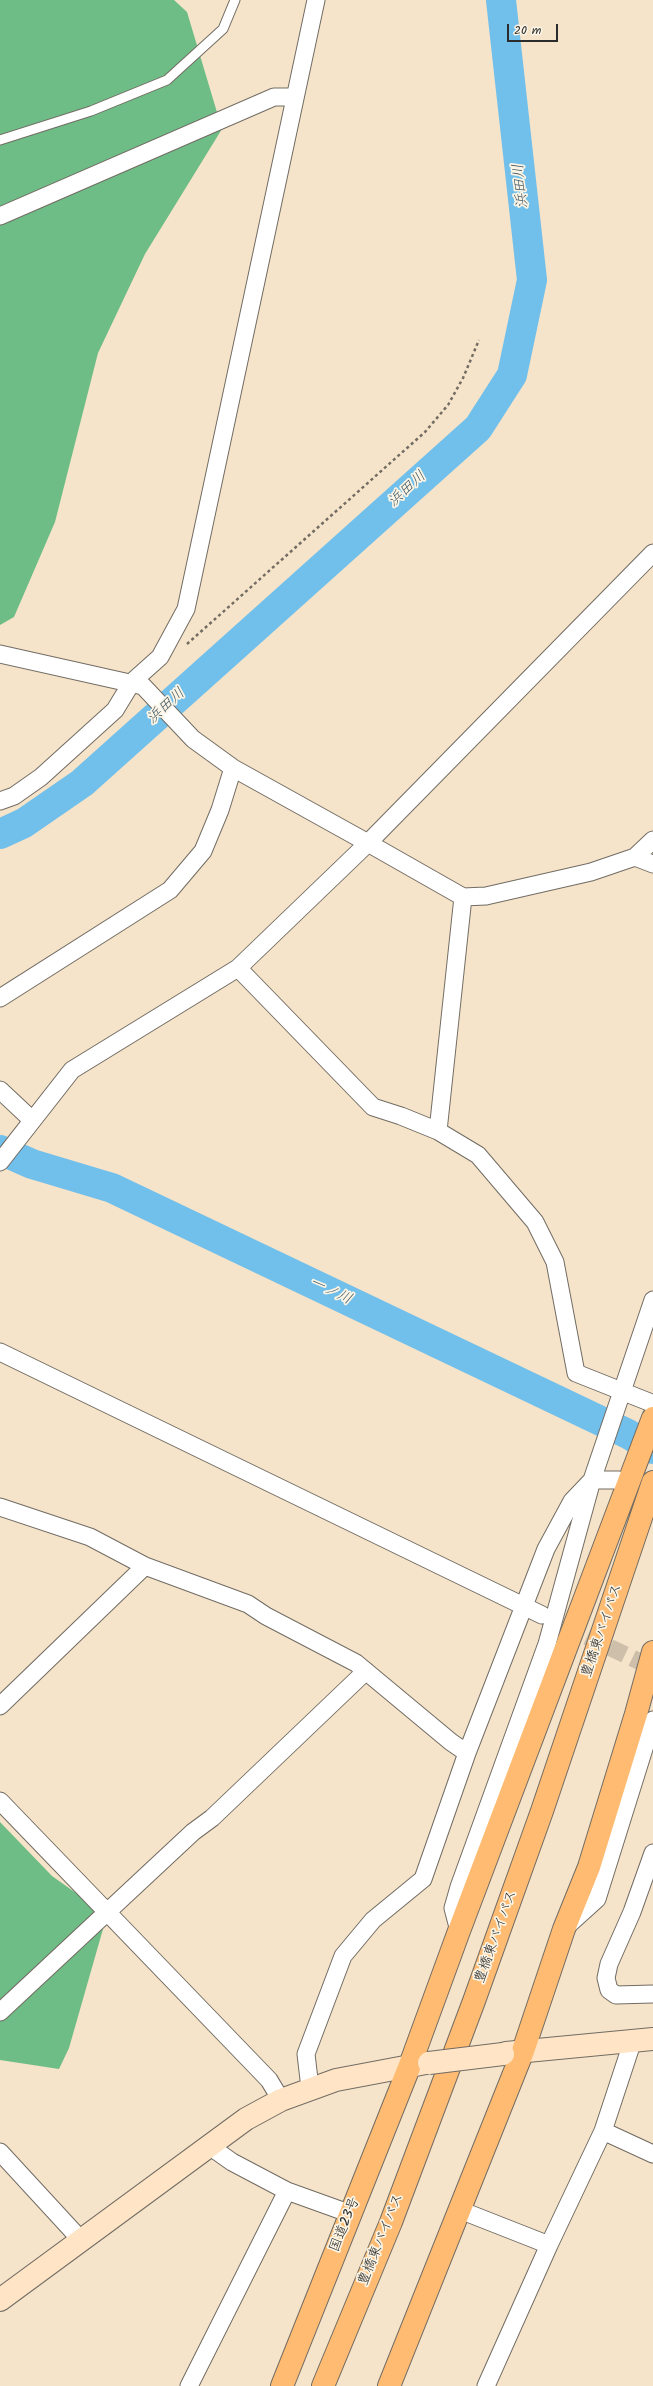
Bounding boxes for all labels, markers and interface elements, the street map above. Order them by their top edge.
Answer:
scale bar [509,16,560,42]
text: 20 m [514,21,541,40]
water label: 浜田川 [511,163,533,209]
water label: 浜田川 [385,468,431,512]
water label: 浜田川 [144,685,190,729]
water label: 一ノ川 [306,1274,354,1310]
street label: 豊橋東バイパス [579,1582,627,1680]
street label: 豊橋東バイパス [472,1888,522,1986]
street label: 豊橋東バイパス [356,2191,408,2289]
street label: 国道23号 [327,2195,365,2255]

